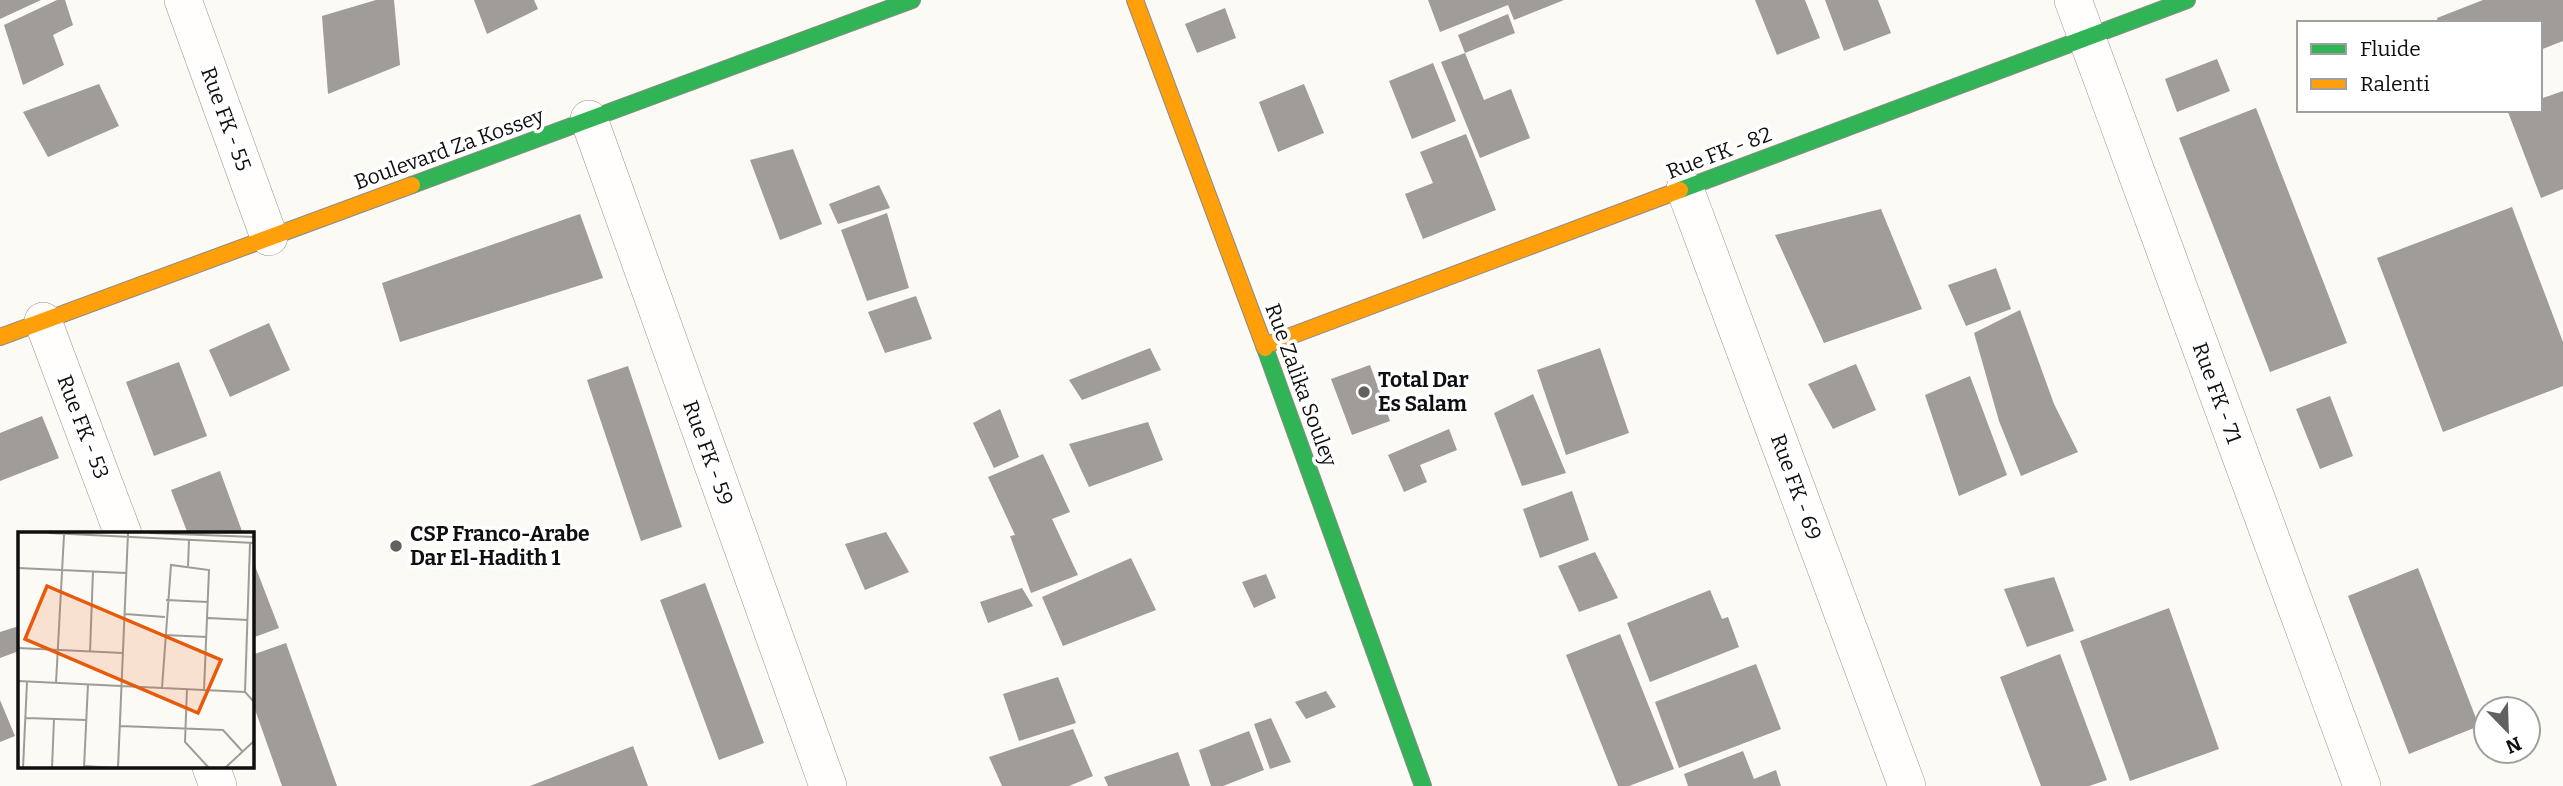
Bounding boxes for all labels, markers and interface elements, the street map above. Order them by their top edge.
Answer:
legend [2297,21,2542,112]
text: Fluide [2360,36,2421,62]
street label: Rue FK - 55 [195,63,257,175]
text: Ralenti [2360,71,2430,97]
street label: Boulevard Za Kossey [351,102,548,195]
street label: Rue FK - 82 [1663,121,1775,185]
street label: Rue Zalika Souley [1259,300,1343,471]
street label: Rue FK - 71 [2187,339,2247,448]
place label: Total Dar Es Salam [1378,367,1469,417]
street label: Rue FK - 53 [51,371,115,483]
marker: Total Dar Es Salam [1356,384,1372,400]
street label: Rue FK - 59 [677,397,739,509]
street label: Rue FK - 69 [1765,430,1827,544]
place label: CSP Franco-Arabe Dar El-Hadith 1 [410,521,590,571]
inset map [18,532,254,768]
marker: CSP Franco-Arabe Dar El-Hadith 1 [388,538,404,554]
north arrow [2472,695,2542,765]
text: N [2502,732,2525,759]

